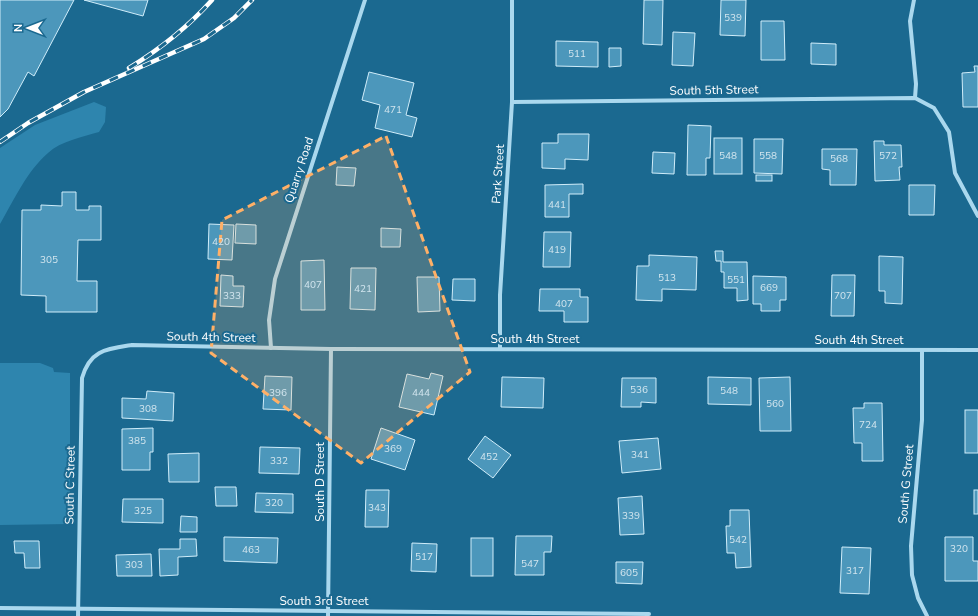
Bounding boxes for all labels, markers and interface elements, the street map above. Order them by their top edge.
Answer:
north arrow [8,8,48,48]
house number: 539 [724,11,742,25]
text: N [11,24,26,32]
house number: 511 [568,47,586,61]
street label: South 5th Street [669,81,759,99]
house number: 471 [384,103,402,117]
street label: Quarry Road [281,135,317,205]
street label: Park Street [488,143,508,204]
house number: 548 [719,149,737,163]
house number: 558 [759,149,777,163]
house number: 572 [879,149,897,163]
house number: 568 [830,152,848,166]
house number: 441 [548,198,566,212]
house number: 420 [212,235,230,249]
house number: 419 [548,243,566,257]
house number: 305 [40,253,58,267]
house number: 513 [658,271,676,285]
house number: 551 [727,273,745,287]
house number: 407 [304,278,322,292]
house number: 669 [760,281,778,295]
house number: 421 [354,282,372,296]
house number: 333 [223,289,241,303]
house number: 707 [834,289,852,303]
house number: 407 [555,297,573,311]
street label: South 4th Street [166,328,256,346]
street label: South 4th Street [491,331,580,347]
street label: South 4th Street [815,332,904,348]
house number: 536 [630,383,648,397]
house number: 548 [720,384,738,398]
house number: 396 [269,386,287,400]
house number: 444 [412,386,430,400]
house number: 560 [766,397,784,411]
house number: 308 [139,402,157,416]
house number: 724 [859,418,877,432]
house number: 385 [128,434,146,448]
street label: South D Street [312,441,328,522]
house number: 369 [384,442,402,456]
street label: South G Street [895,443,918,524]
street label: South C Street [61,445,79,525]
house number: 341 [631,448,649,462]
house number: 452 [480,450,498,464]
house number: 332 [270,454,288,468]
house number: 320 [265,496,283,510]
house number: 343 [368,501,386,515]
house number: 325 [134,504,152,518]
house number: 339 [622,509,640,523]
house number: 542 [729,533,747,547]
house number: 320 [950,542,968,556]
house number: 463 [242,543,260,557]
house number: 517 [415,550,433,564]
house number: 547 [521,557,539,571]
house number: 303 [125,558,143,572]
house number: 317 [846,564,864,578]
house number: 605 [620,566,638,580]
street label: South 3rd Street [279,593,369,609]

